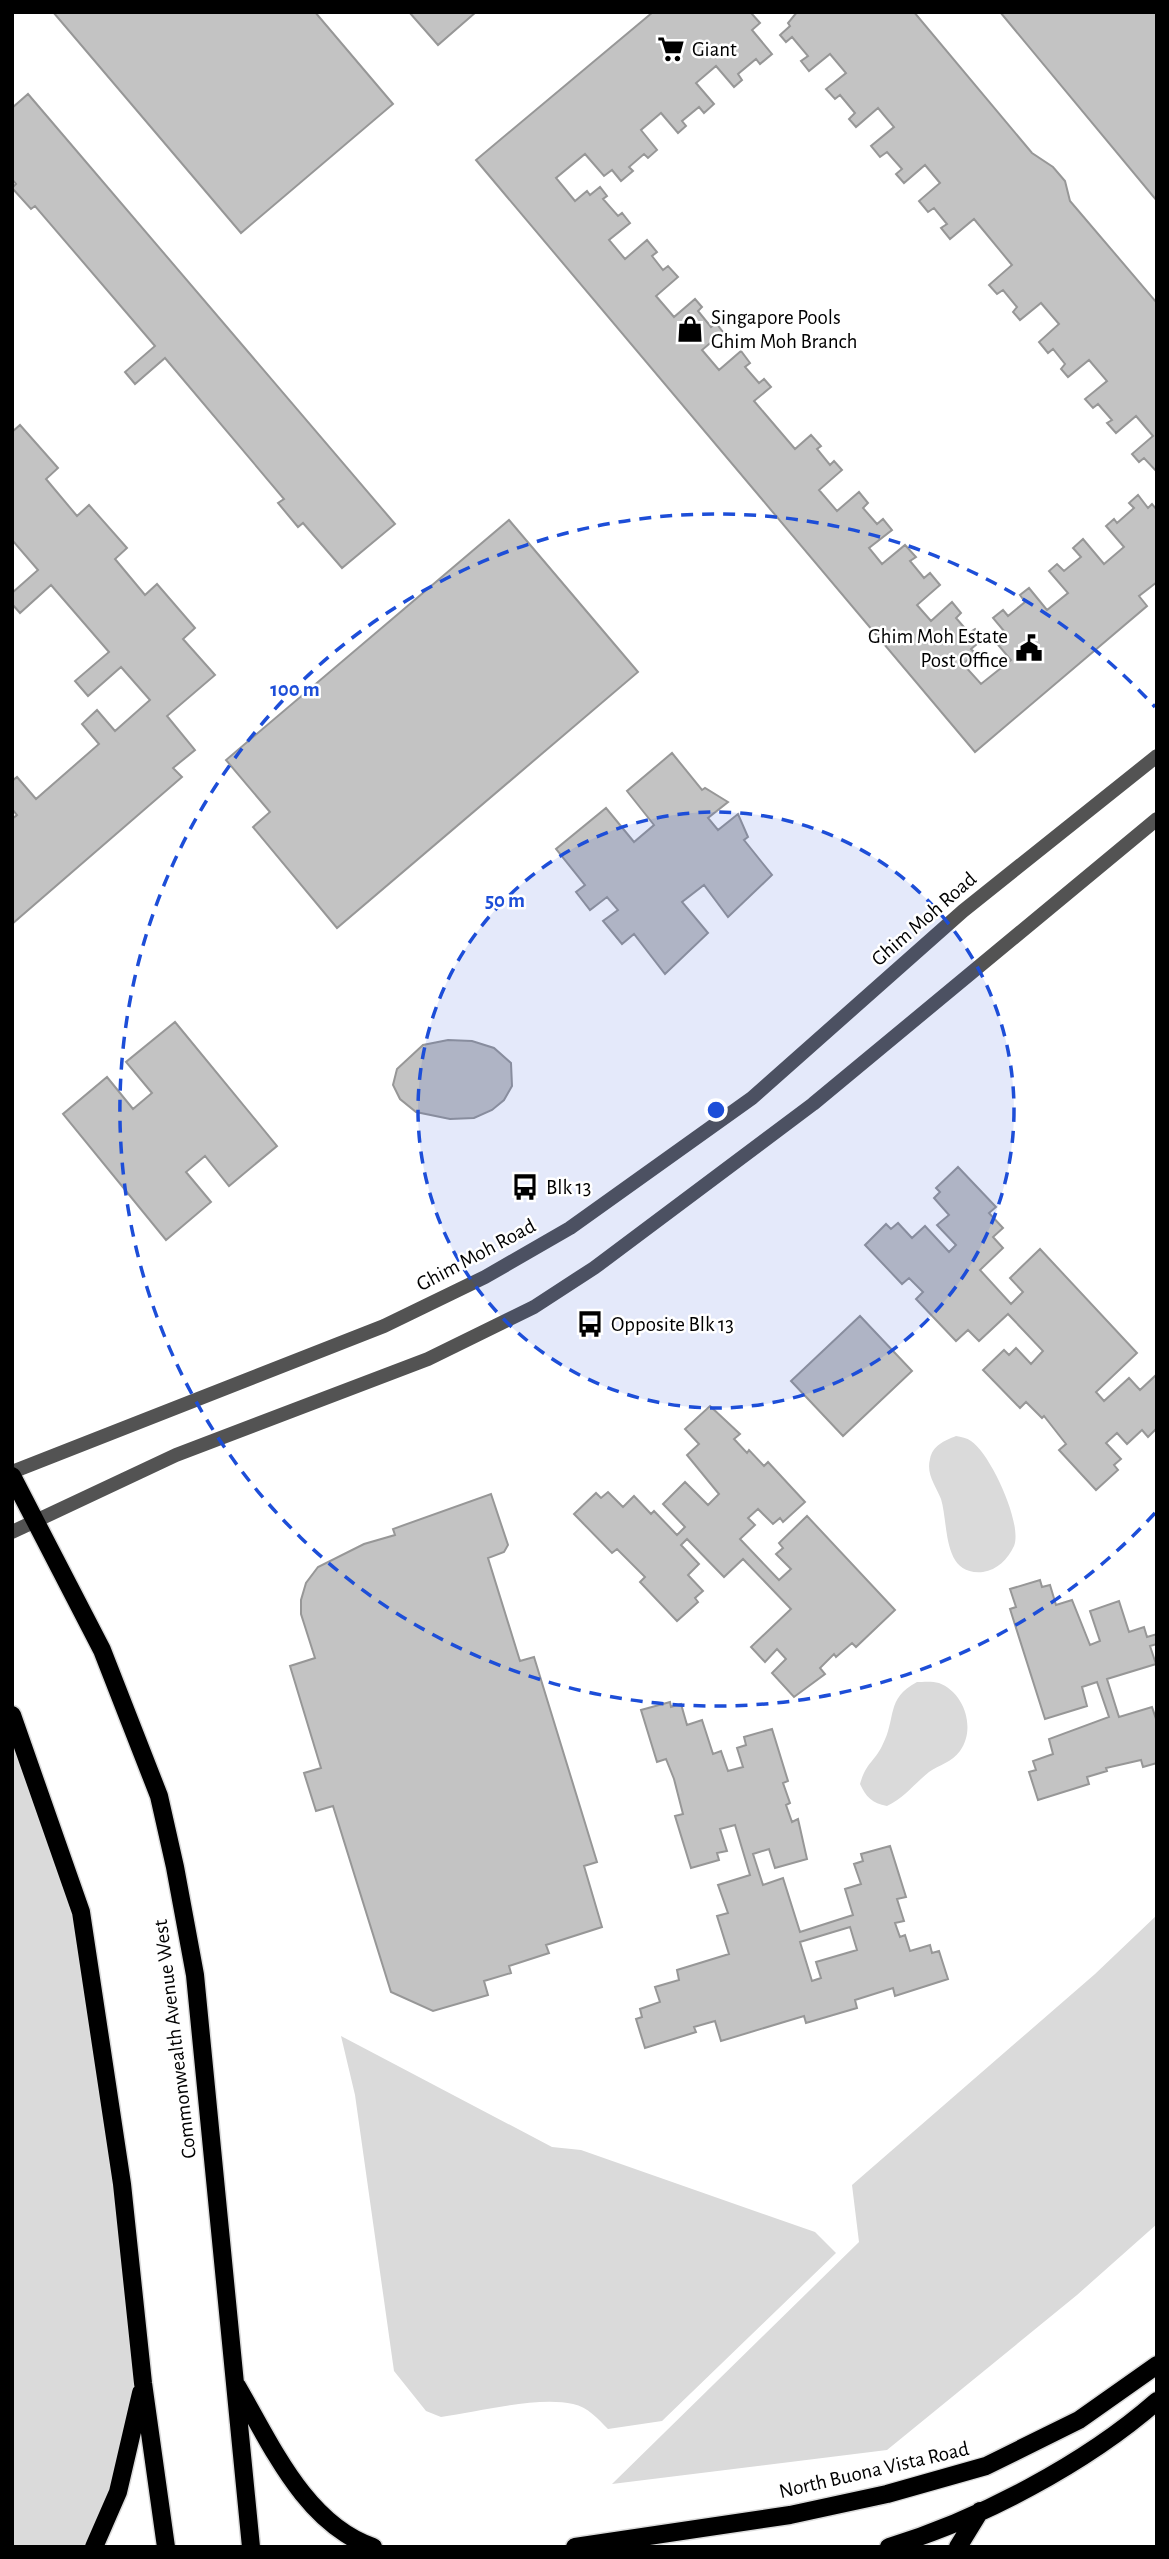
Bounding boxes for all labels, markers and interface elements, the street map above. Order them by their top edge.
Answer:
supermarket icon: Giant [656,34,686,64]
place label: Giant [692,39,737,60]
place label: Singapore Pools Ghim Moh Branch [711,307,857,352]
shop icon: Singapore Pools Ghim Moh Branch [675,314,705,344]
place label: Ghim Moh Estate Post Office [868,626,1008,671]
public building icon: Ghim Moh Estate Post Office [1014,633,1044,663]
text: 100 m [270,679,320,700]
street label: Ghim Moh Road [868,868,981,970]
text: 50 m [485,890,525,911]
centre of rings [704,1098,728,1122]
bus stop icon: Blk 13 [510,1172,540,1202]
place label: Blk 13 [546,1177,591,1198]
street label: Ghim Moh Road [413,1215,539,1295]
bus stop icon: Opposite Blk 13 [575,1309,605,1339]
place label: Opposite Blk 13 [611,1314,734,1335]
street label: Commonwealth Avenue West [150,1918,200,2160]
street label: North Buona Vista Road [777,2438,971,2502]

